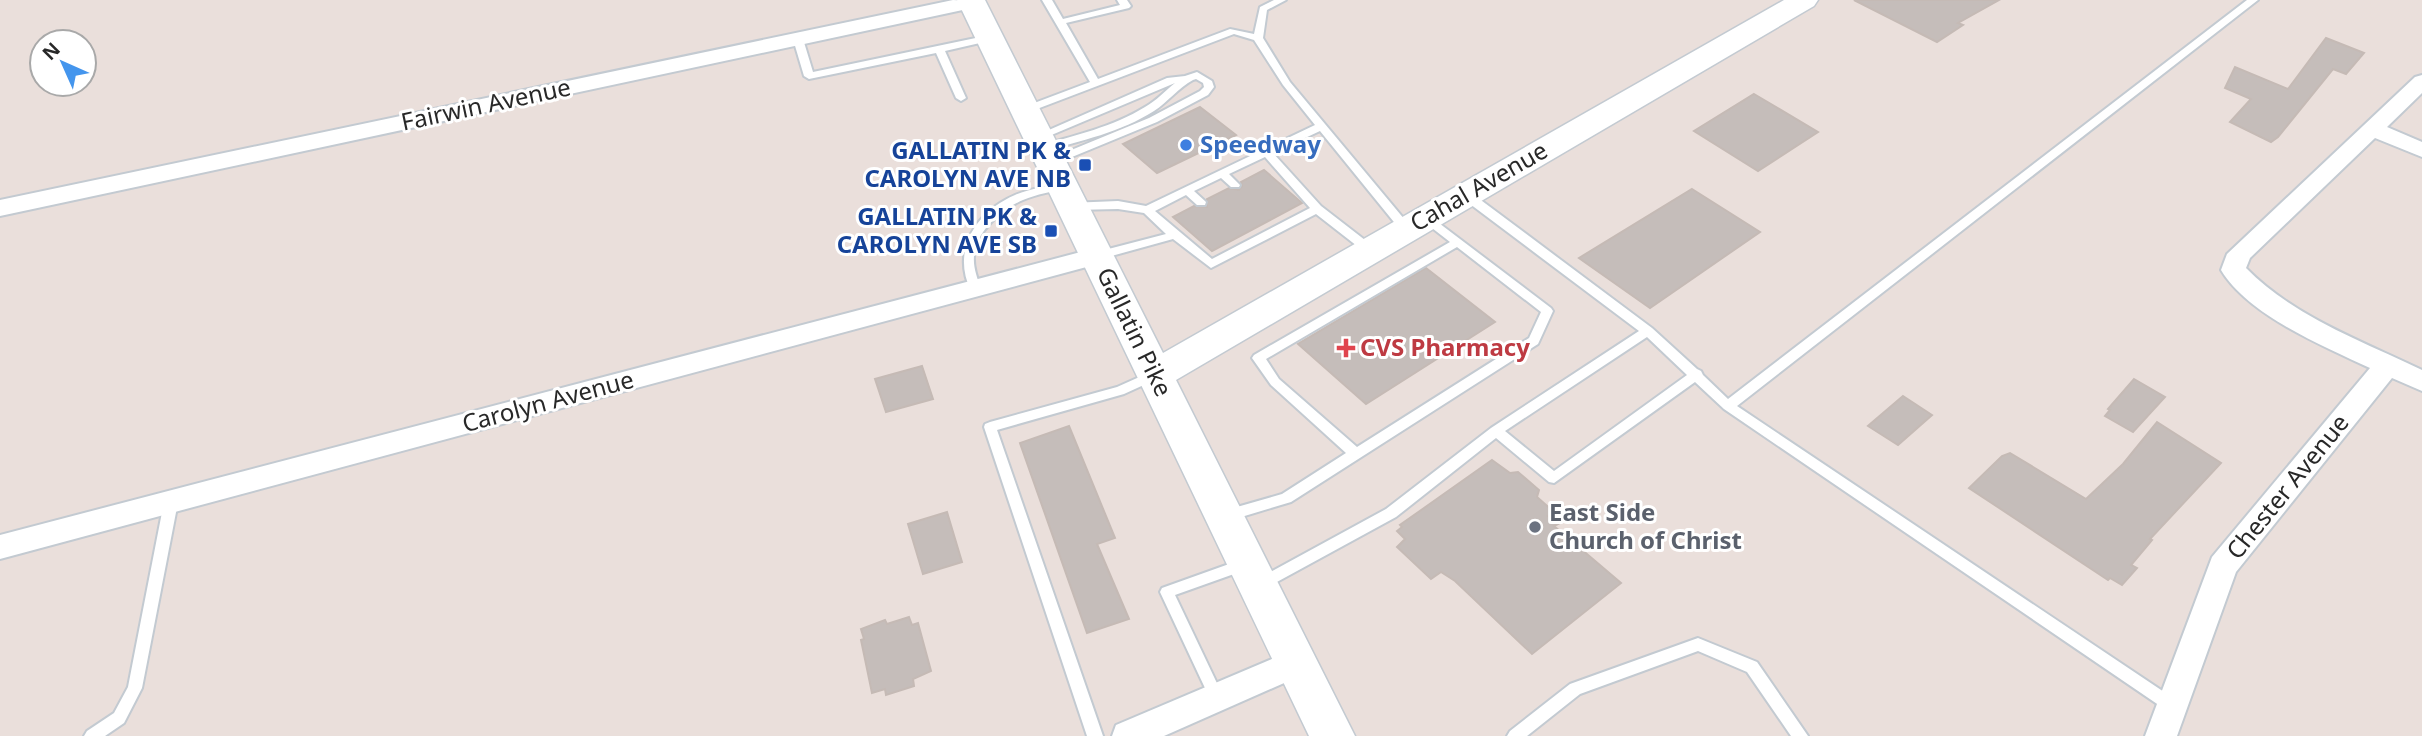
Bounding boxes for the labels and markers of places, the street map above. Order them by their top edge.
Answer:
place label: Speedway [1200,127,1321,160]
place label: GALLATIN PK & CAROLYN AVE NB [864,133,1071,194]
marker: Speedway [1178,137,1194,153]
marker: GALLATIN PK & CAROLYN AVE NB [1077,157,1093,173]
place label: GALLATIN PK & CAROLYN AVE SB [837,199,1037,260]
marker: GALLATIN PK & CAROLYN AVE SB [1043,223,1059,239]
place label: CVS Pharmacy [1360,330,1530,363]
marker: CVS Pharmacy [1338,340,1354,356]
place label: East Side Church of Christ [1549,495,1742,556]
marker: East Side Church of Christ [1527,519,1543,535]

